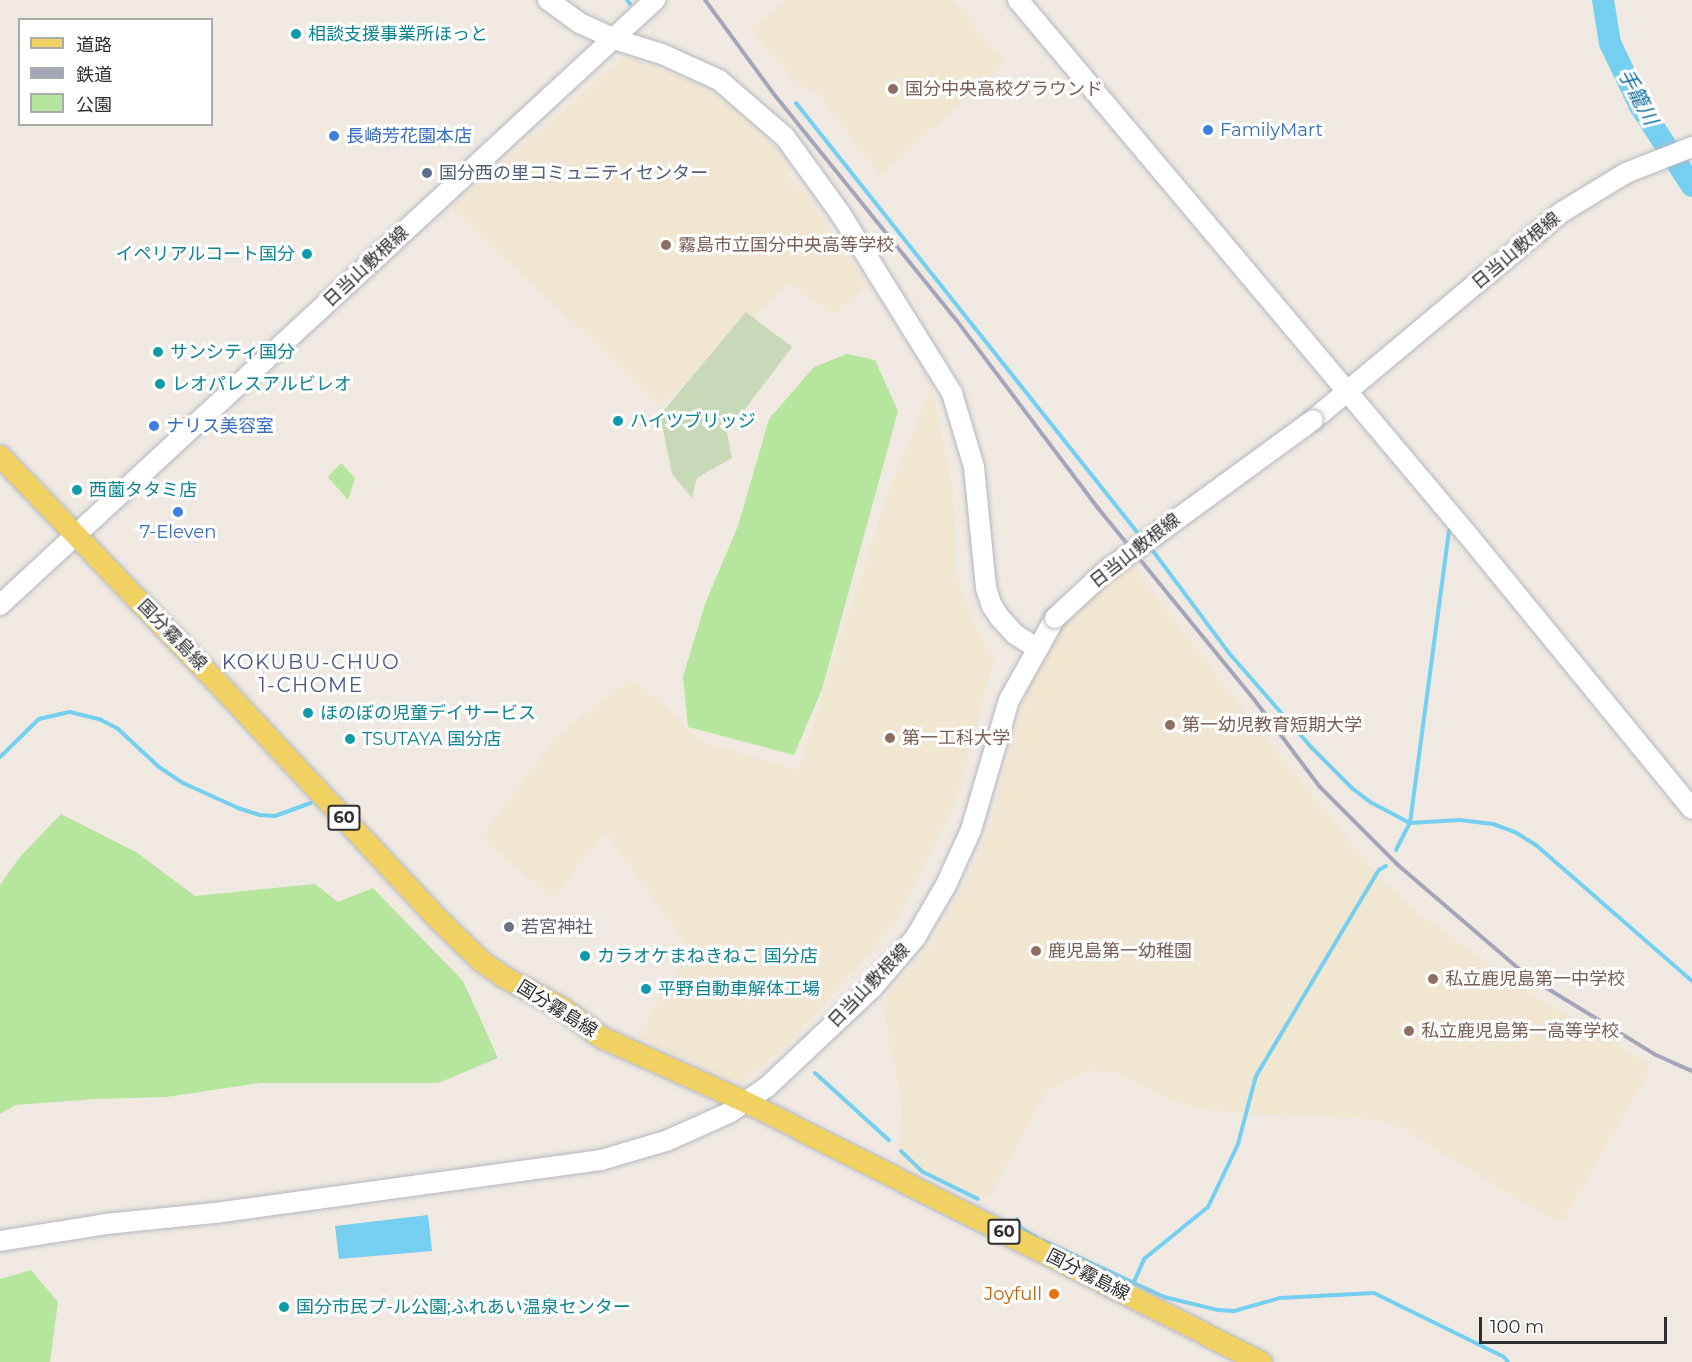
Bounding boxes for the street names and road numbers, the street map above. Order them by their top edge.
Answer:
street label: 日当山敷根線 [1468,208,1564,294]
street label: 日当山敷根線 [319,222,413,312]
street label: 日当山敷根線 [1086,509,1184,593]
street label: 国分霧島線 [133,595,211,675]
road number: 60 [326,805,362,831]
street label: 日当山敷根線 [824,940,914,1032]
street label: 国分霧島線 [513,976,601,1042]
road number: 60 [986,1219,1022,1245]
street label: 国分霧島線 [1043,1245,1133,1305]

